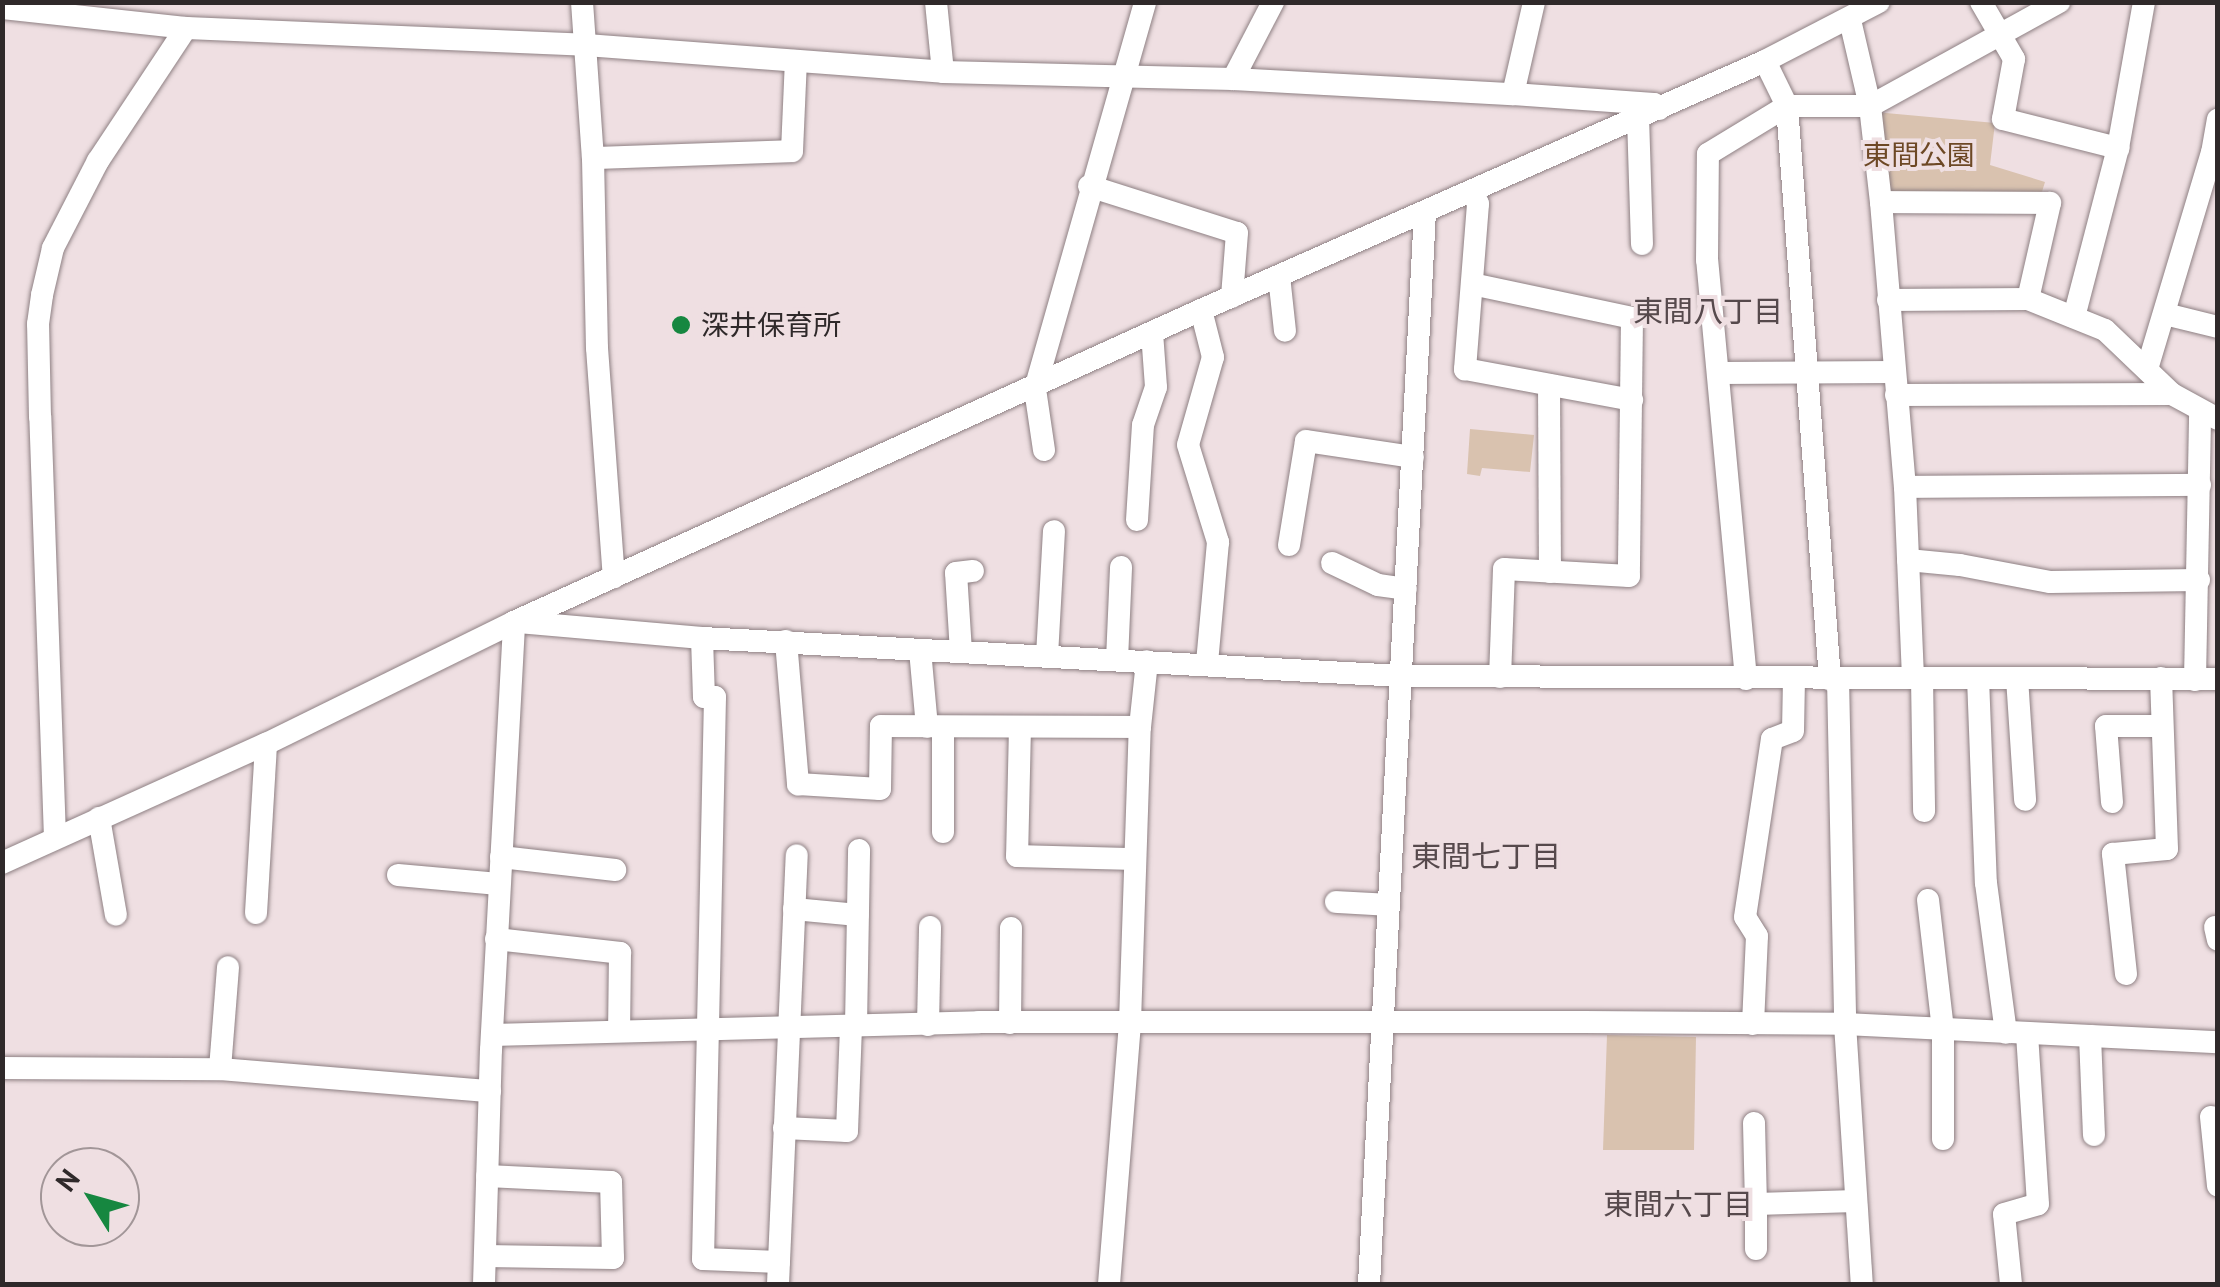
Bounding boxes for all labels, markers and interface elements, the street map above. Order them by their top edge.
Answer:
park label: 東間公園 [1863,138,1975,172]
district label: 東間八丁目 [1633,293,1783,329]
place label: 深井保育所 [701,308,841,342]
marker: 深井保育所 [670,314,692,336]
district label: 東間七丁目 [1411,838,1561,874]
north arrow [40,1147,140,1247]
text: N [47,1161,88,1198]
district label: 東間六丁目 [1603,1186,1753,1222]

